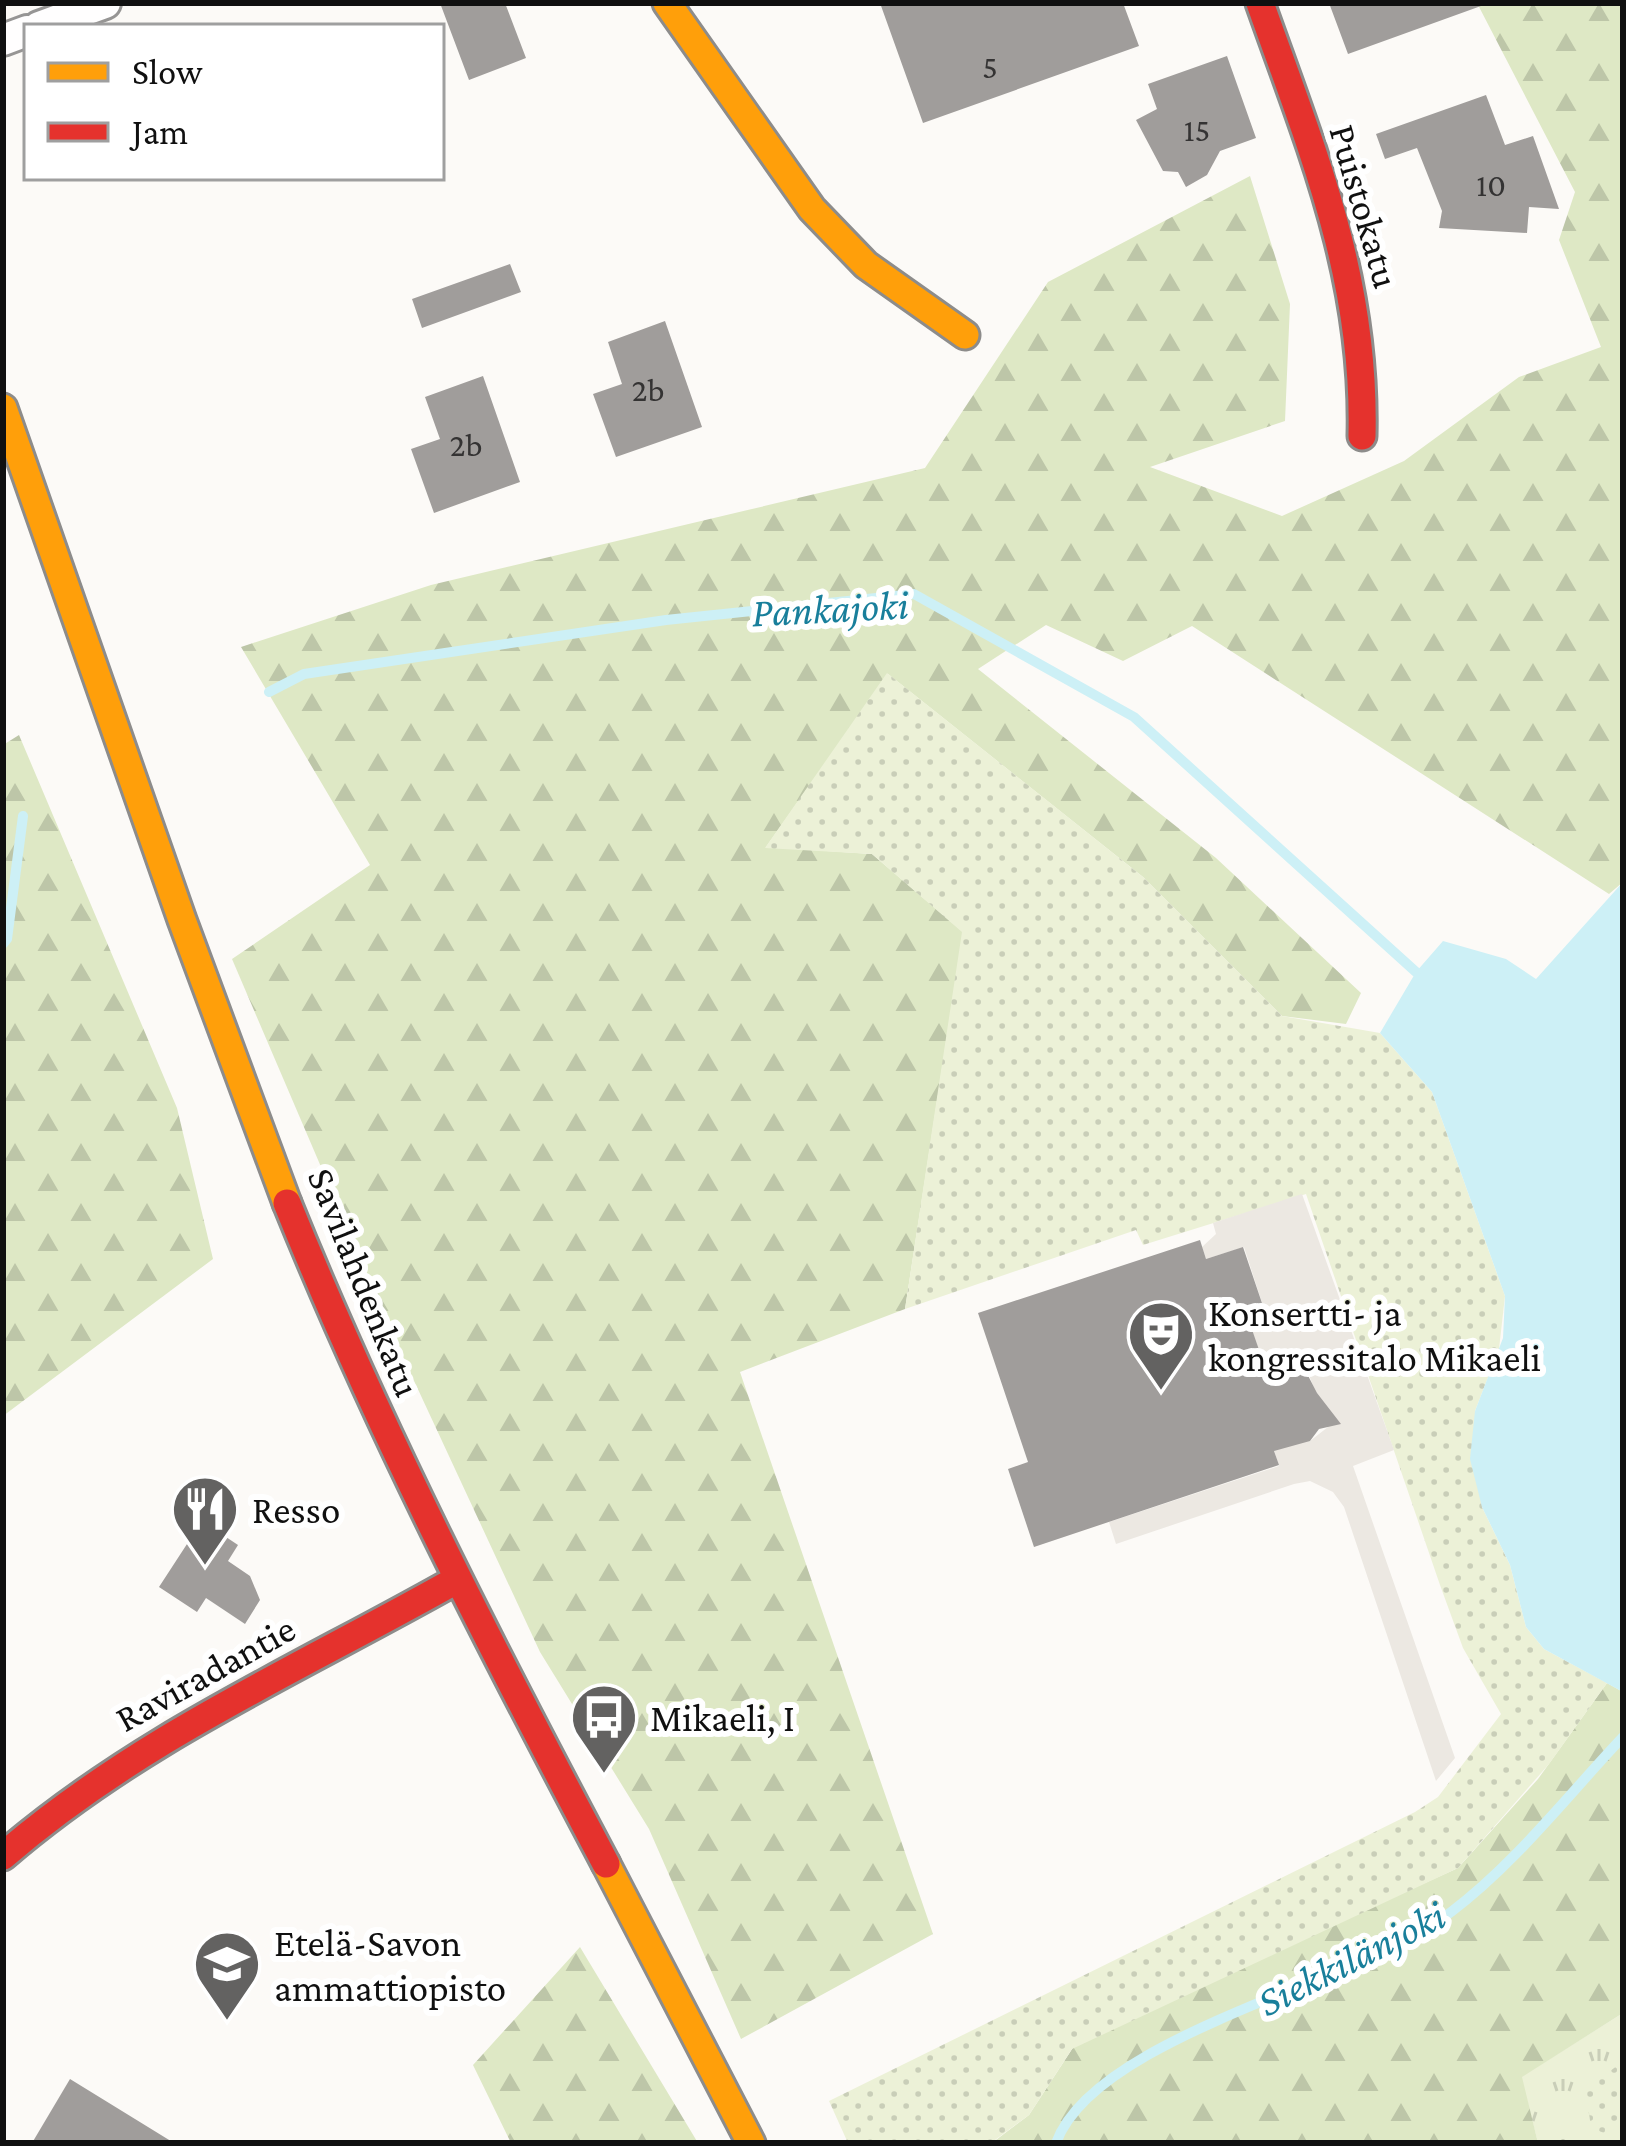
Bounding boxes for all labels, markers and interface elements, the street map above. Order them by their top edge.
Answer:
legend [24,24,444,180]
house number: 5 [982,48,998,85]
text: Slow [132,52,203,92]
house number: 15 [1184,111,1210,148]
text: Jam [129,112,188,152]
street label: Puistokatu [1321,119,1409,293]
house number: 10 [1476,166,1506,203]
house number: 2b [632,371,664,408]
house number: 2b [450,426,482,463]
water label: Pankajoki [750,580,910,637]
street label: Savilahdenkatu [300,1162,430,1402]
place label: Konsertti- ja kongressitalo Mikaeli [1208,1291,1541,1380]
theatre icon: Konsertti- ja kongressitalo Mikaeli [1126,1299,1196,1393]
restaurant icon: Resso [170,1474,240,1568]
place label: Resso [252,1488,340,1531]
street label: Raviradantie [108,1606,302,1740]
bus stop icon: Mikaeli, I [569,1682,639,1776]
place label: Mikaeli, I [650,1696,795,1739]
water label: Siekkilänjoki [1249,1890,1454,2026]
place label: Etelä-Savon ammattiopisto [274,1921,506,2010]
school or university icon: Etelä-Savon ammattiopisto [192,1929,262,2023]

